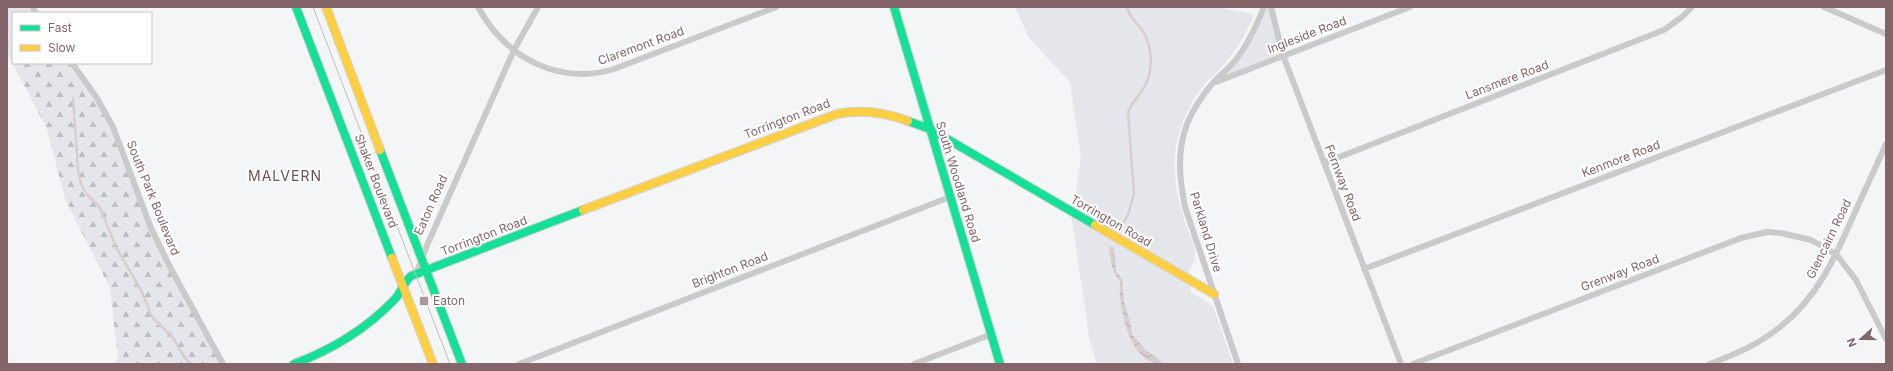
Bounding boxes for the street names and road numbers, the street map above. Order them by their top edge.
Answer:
street label: Ingleside Road [1265,13,1348,56]
street label: Claremont Road [596,23,686,68]
street label: Lansmere Road [1463,57,1551,102]
street label: Torrington Road [742,95,832,142]
street label: South Woodland Road [933,120,984,244]
street label: Shaker Boulevard [352,132,401,230]
street label: Kenmore Road [1579,137,1662,180]
street label: South Park Boulevard [124,138,183,257]
street label: Fernway Road [1322,142,1365,223]
street label: Eaton Road [411,172,450,237]
street label: Parkland Drive [1187,190,1226,274]
street label: Torrington Road [1068,191,1154,250]
street label: Glencairn Road [1803,197,1854,281]
street label: Torrington Road [439,212,529,259]
street label: Brighton Road [690,248,770,291]
street label: Grenway Road [1578,251,1661,294]

